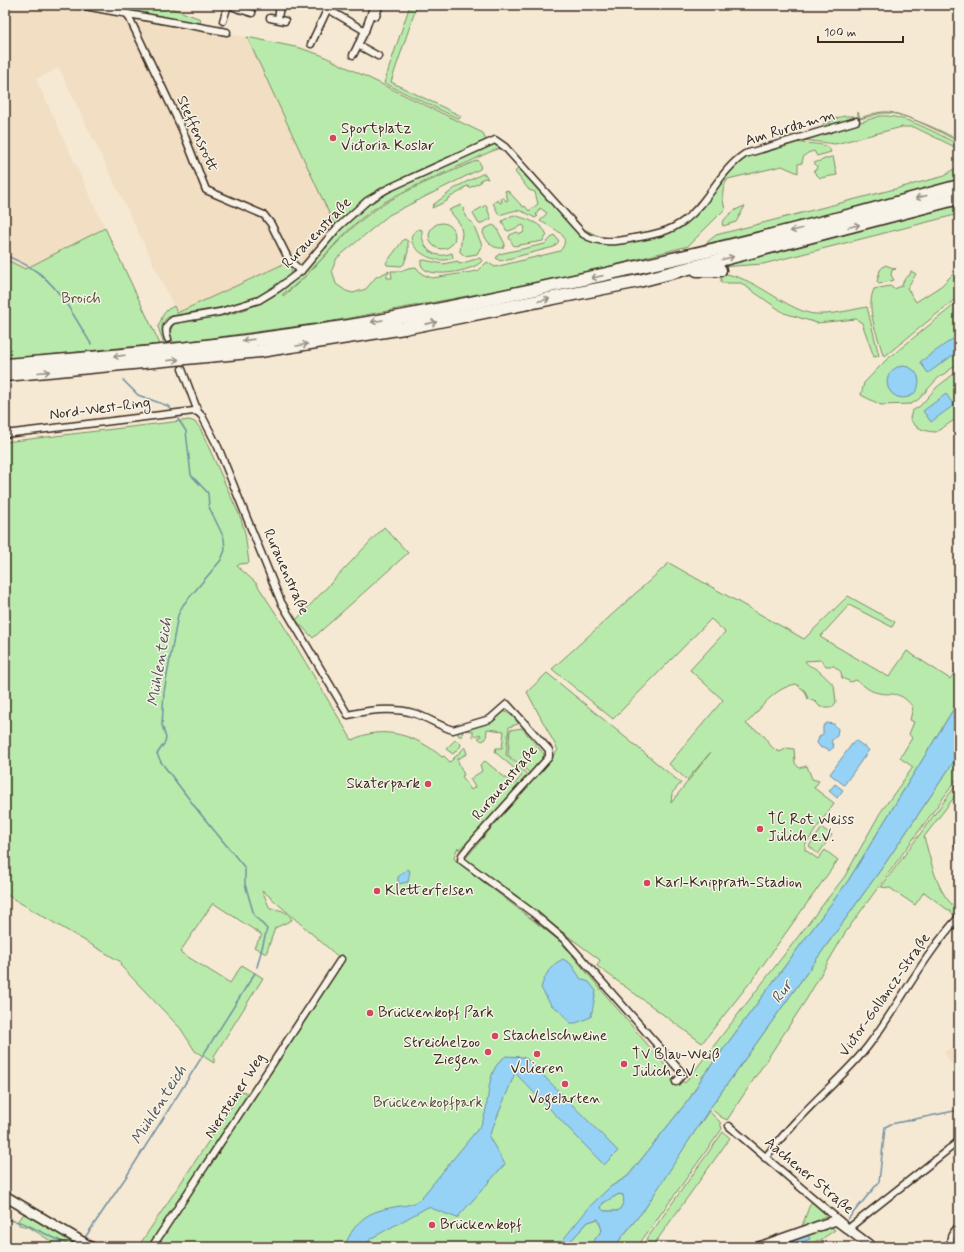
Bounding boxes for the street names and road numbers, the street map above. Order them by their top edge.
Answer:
street label: Steffensrott [171,92,223,176]
street label: Am Rurdamm [743,105,837,151]
street label: Rurauenstraße [278,193,356,273]
street label: Nord-West-Ring [48,393,152,426]
street label: Rurauenstraße [258,526,314,618]
street label: Rurauenstraße [468,741,542,825]
street label: Victor-Gollancz-Straße [835,929,935,1061]
street label: Niersteiner Weg [200,1049,270,1143]
street label: Aachener Straße [760,1133,858,1219]

